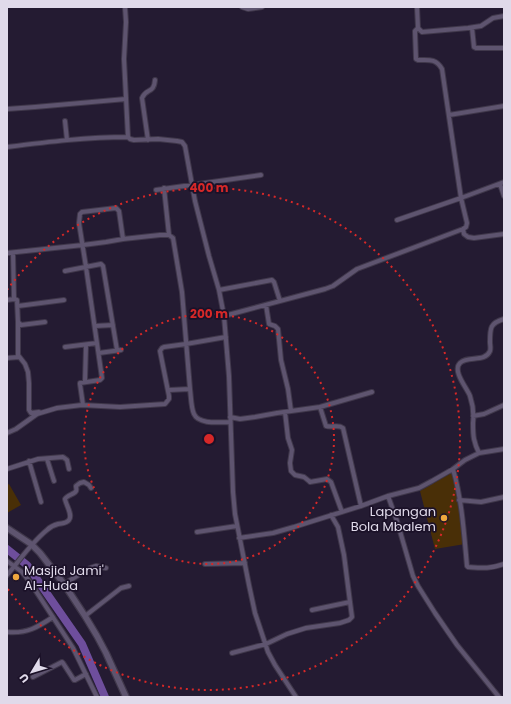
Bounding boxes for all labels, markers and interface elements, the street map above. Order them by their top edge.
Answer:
text: 400 m [189,179,229,196]
text: 200 m [190,305,228,322]
centre of rings [202,432,216,446]
place label: Lapangan Bola Mbalem [351,502,436,536]
marker: Lapangan Bola Mbalem [439,513,449,523]
place label: Masjid Jami' Al-Huda [24,561,104,595]
marker: Masjid Jami' Al-Huda [11,572,21,582]
north arrow [12,652,52,692]
text: U [15,670,33,686]

